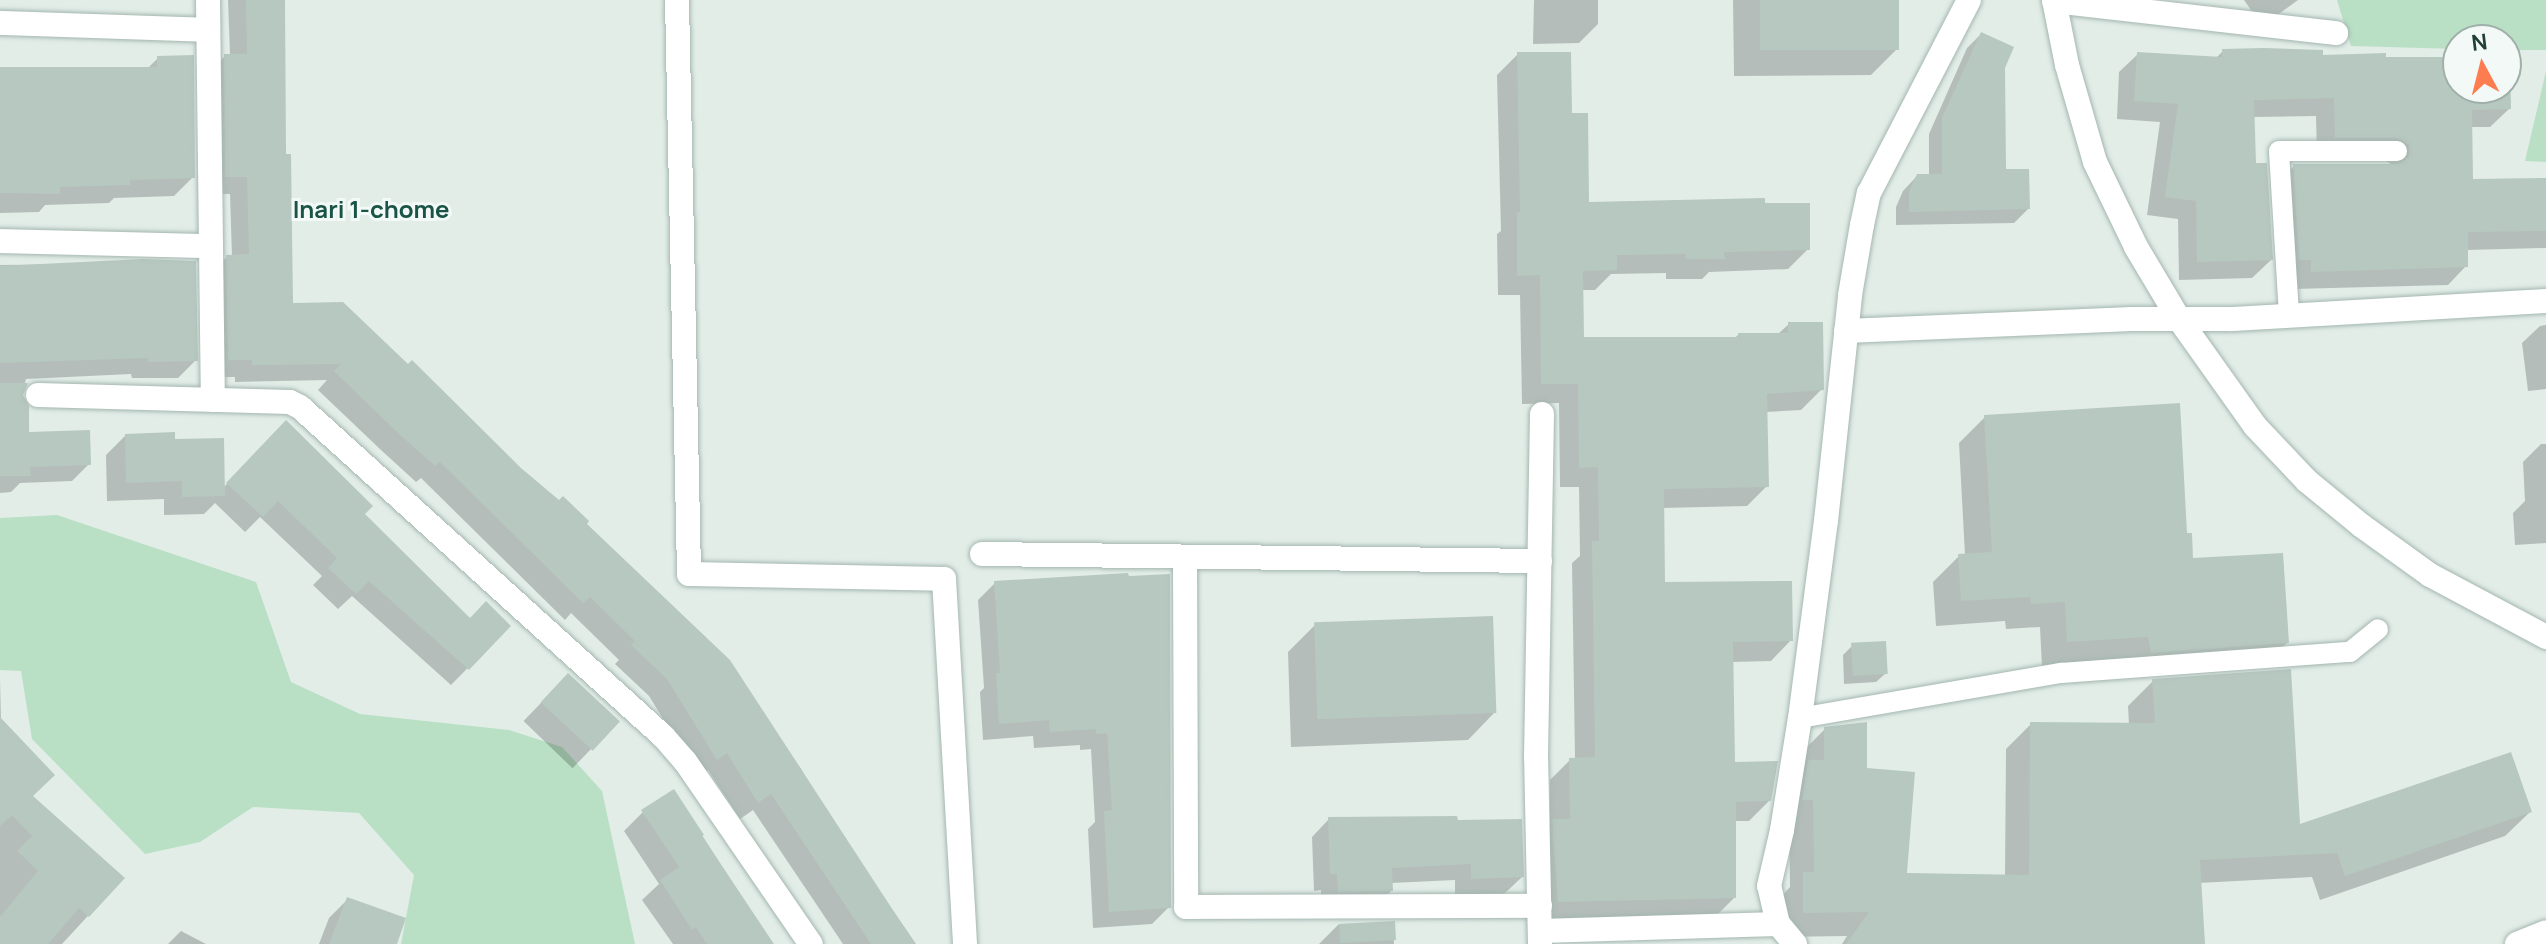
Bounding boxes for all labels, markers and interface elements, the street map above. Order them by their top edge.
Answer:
north arrow [2442,24,2522,104]
text: N [2470,26,2489,58]
district label: Inari 1-chome [293,195,449,223]

